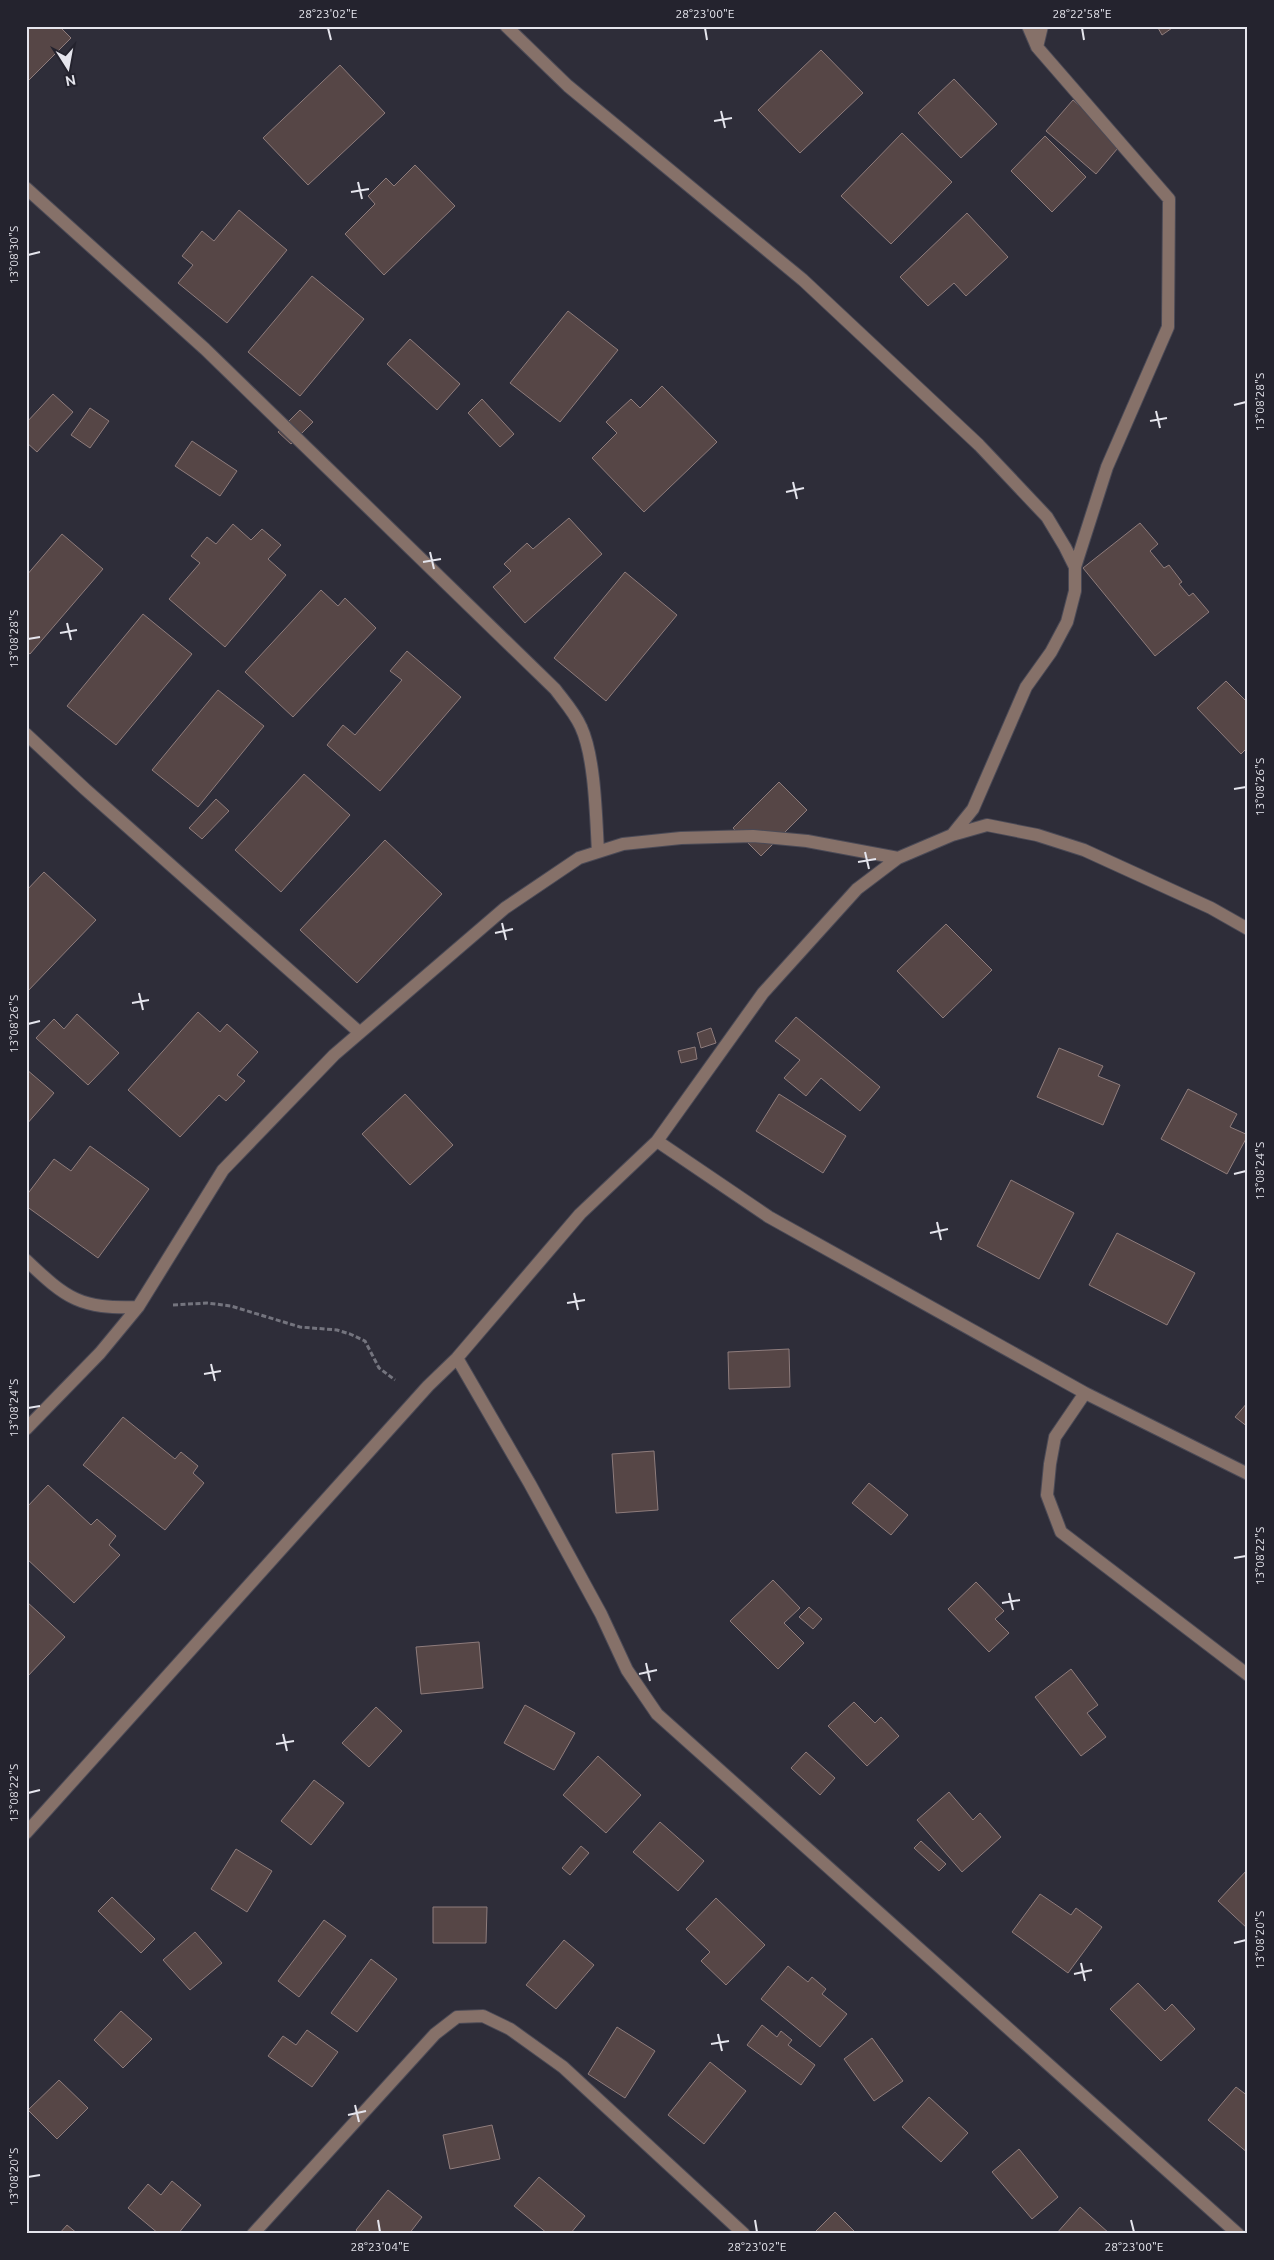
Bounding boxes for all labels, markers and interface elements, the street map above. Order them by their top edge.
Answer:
text: 28°23'02"E [299,7,358,20]
text: 28°23'00"E [676,7,735,20]
text: 28°22'58"E [1053,7,1112,20]
north arrow [42,42,92,92]
text: N [64,72,77,90]
text: 13°08'30"S [7,226,20,284]
text: 13°08'28"S [1253,373,1266,431]
text: 13°08'28"S [7,610,20,668]
text: 13°08'26"S [1253,758,1266,816]
text: 13°08'26"S [7,995,20,1053]
text: 13°08'24"S [1253,1142,1266,1200]
text: 13°08'24"S [7,1379,20,1437]
text: 13°08'22"S [1253,1527,1266,1585]
text: 13°08'22"S [7,1764,20,1822]
text: 13°08'20"S [1253,1911,1266,1969]
text: 13°08'20"S [7,2148,20,2206]
text: 28°23'04"E [351,2240,410,2253]
text: 28°23'02"E [728,2240,787,2253]
text: 28°23'00"E [1105,2240,1164,2253]

